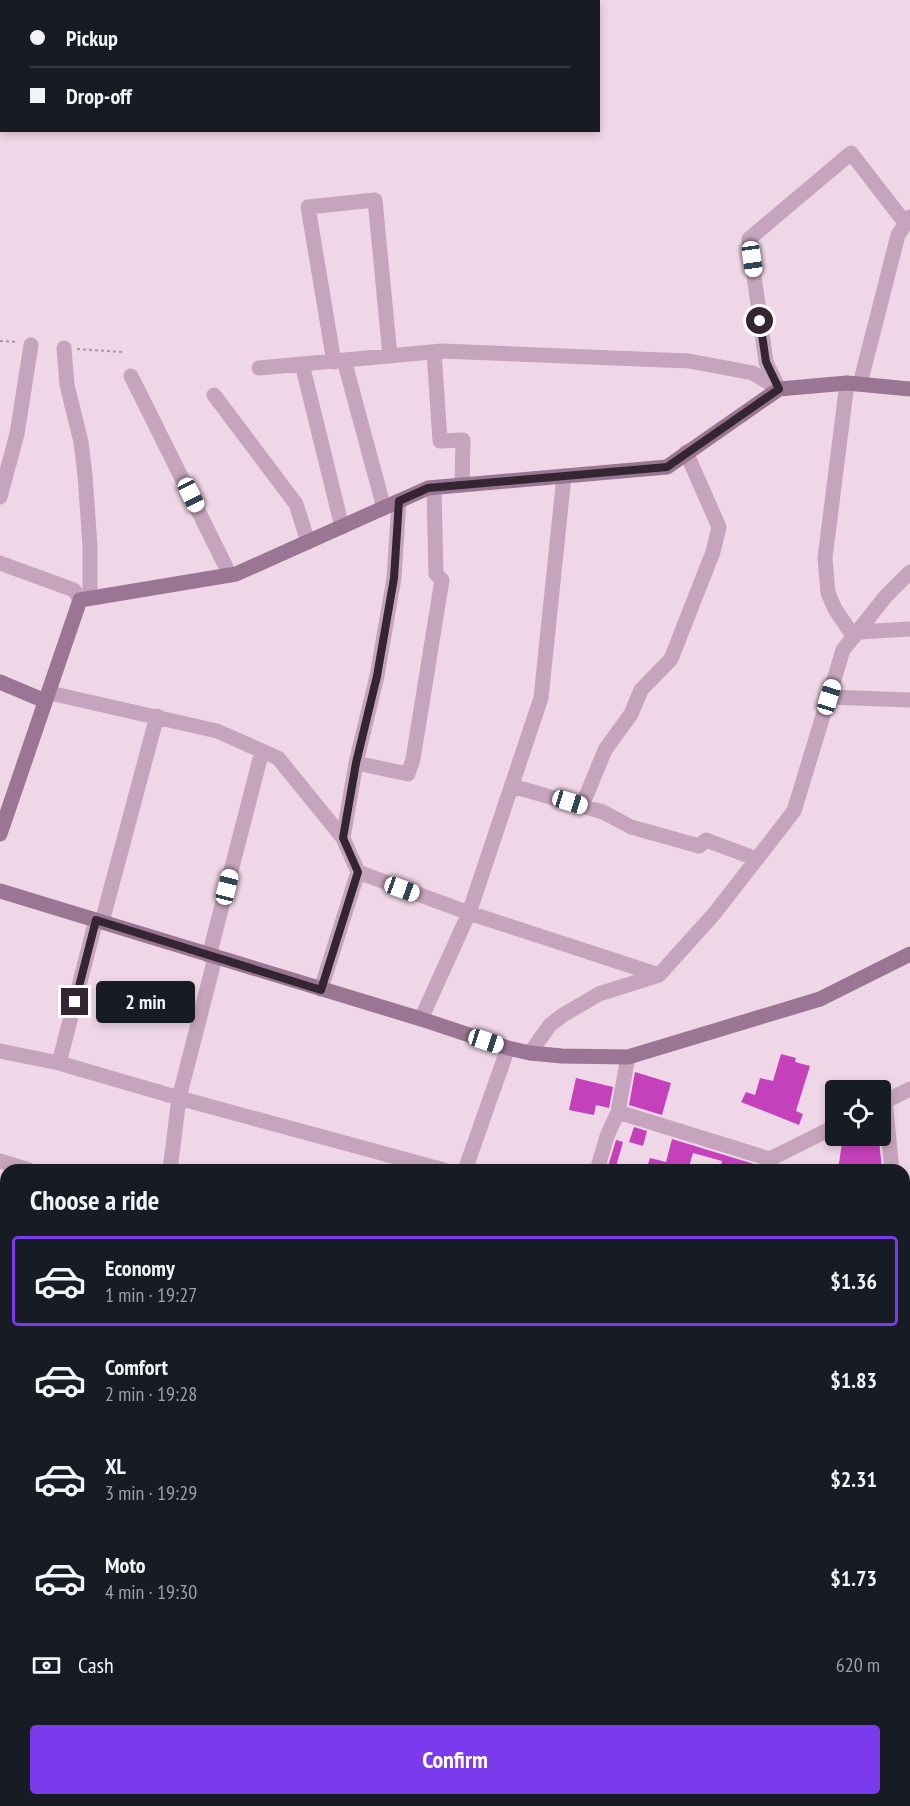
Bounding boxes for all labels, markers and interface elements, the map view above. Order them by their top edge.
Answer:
text: Pickup [66,24,118,52]
text: Drop-off [66,82,132,110]
car [741,240,763,278]
route start [746,307,773,334]
car [175,475,207,515]
car [815,677,843,717]
car [550,788,590,816]
car [214,867,240,907]
car [382,874,422,904]
callout: 2 min [96,981,195,1023]
route end [61,988,88,1015]
text: 2 min [125,989,166,1015]
car [466,1027,506,1055]
map controls [825,1080,891,1146]
button: locate [825,1080,891,1146]
text: Choose a ride [30,1183,159,1217]
icon: car [33,1254,87,1308]
text: Economy [105,1254,175,1282]
text: $1.36 [830,1267,877,1295]
text: 1 min · 19:27 [105,1282,197,1308]
icon: car [33,1353,87,1407]
text: Comfort [105,1353,168,1381]
text: $1.83 [830,1366,877,1394]
text: 2 min · 19:28 [105,1381,197,1407]
icon: car [33,1452,87,1506]
text: XL [105,1452,126,1480]
text: $2.31 [830,1465,877,1493]
text: 3 min · 19:29 [105,1480,197,1506]
icon: car [33,1551,87,1605]
text: Moto [105,1551,146,1579]
text: $1.73 [830,1564,877,1592]
text: 4 min · 19:30 [105,1579,197,1605]
icon: cash [30,1649,63,1682]
text: Cash [78,1651,114,1679]
text: 620 m [836,1652,880,1678]
button: Confirm [30,1725,880,1794]

